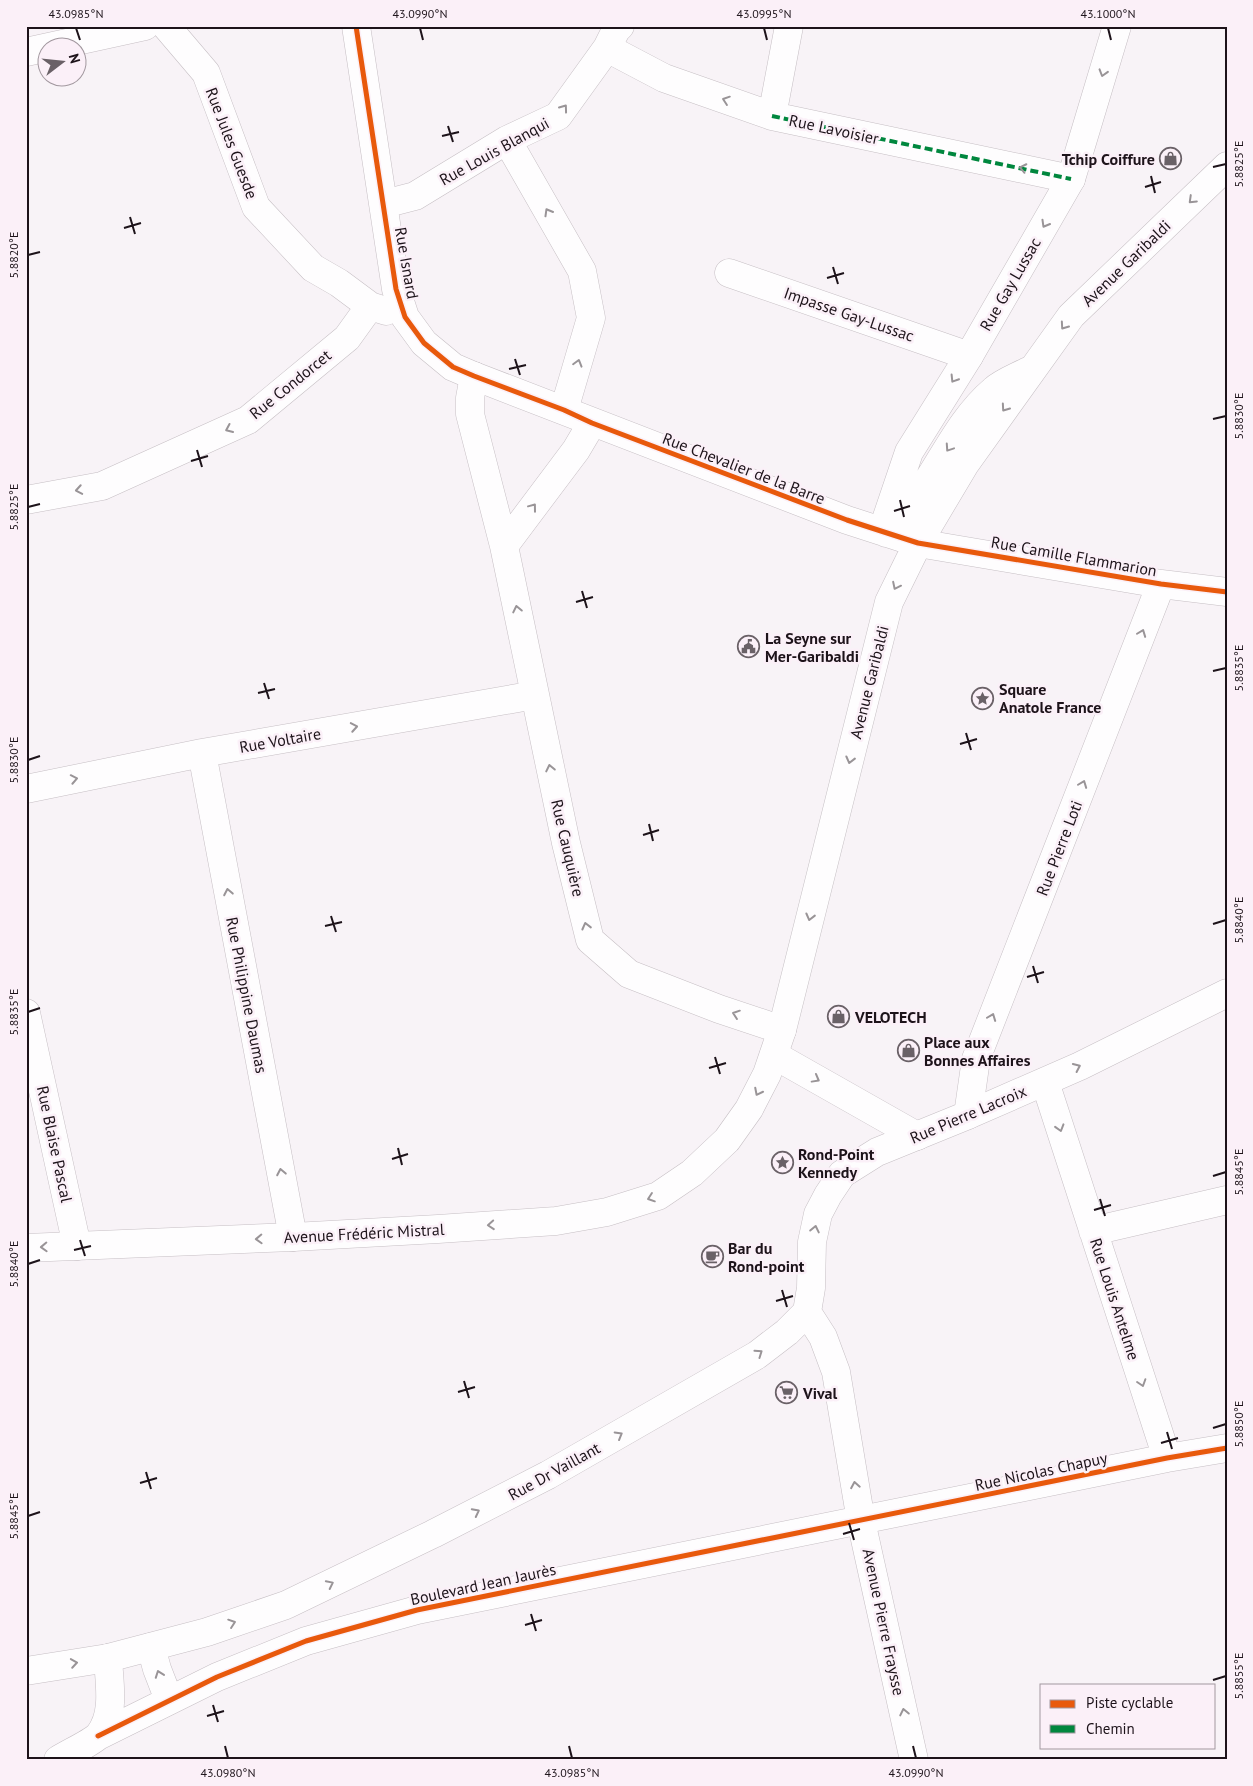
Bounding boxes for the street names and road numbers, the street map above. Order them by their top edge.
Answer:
street label: Rue Jules Guesde [202,85,262,201]
street label: Rue Lavoisier [787,110,881,148]
street label: Rue Louis Blanqui [436,113,552,189]
street label: Avenue Garibaldi [1077,216,1175,310]
street label: Rue Isnard [391,226,423,300]
street label: Rue Gay Lussac [975,234,1045,334]
street label: Impasse Gay-Lussac [781,282,917,346]
street label: Rue Condorcet [245,345,335,423]
street label: Rue Chevalier de la Barre [660,428,828,508]
street label: Rue Camille Flammarion [990,532,1158,580]
street label: Avenue Garibaldi [845,623,893,741]
street label: Rue Voltaire [238,723,322,757]
street label: Rue Pierre Loti [1032,797,1086,899]
street label: Rue Cauquière [547,798,589,898]
street label: Rue Philippine Daumas [222,915,272,1075]
street label: Rue Pierre Lacroix [907,1080,1029,1148]
street label: Rue Blaise Pascal [33,1084,77,1204]
street label: Avenue Frédéric Mistral [283,1219,445,1247]
street label: Rue Louis Antelme [1086,1236,1144,1362]
street label: Rue Dr Vaillant [505,1437,604,1504]
street label: Rue Nicolas Chapuy [973,1447,1110,1495]
street label: Avenue Pierre Fraysse [859,1547,909,1697]
street label: Boulevard Jean Jaurès [408,1559,558,1609]

